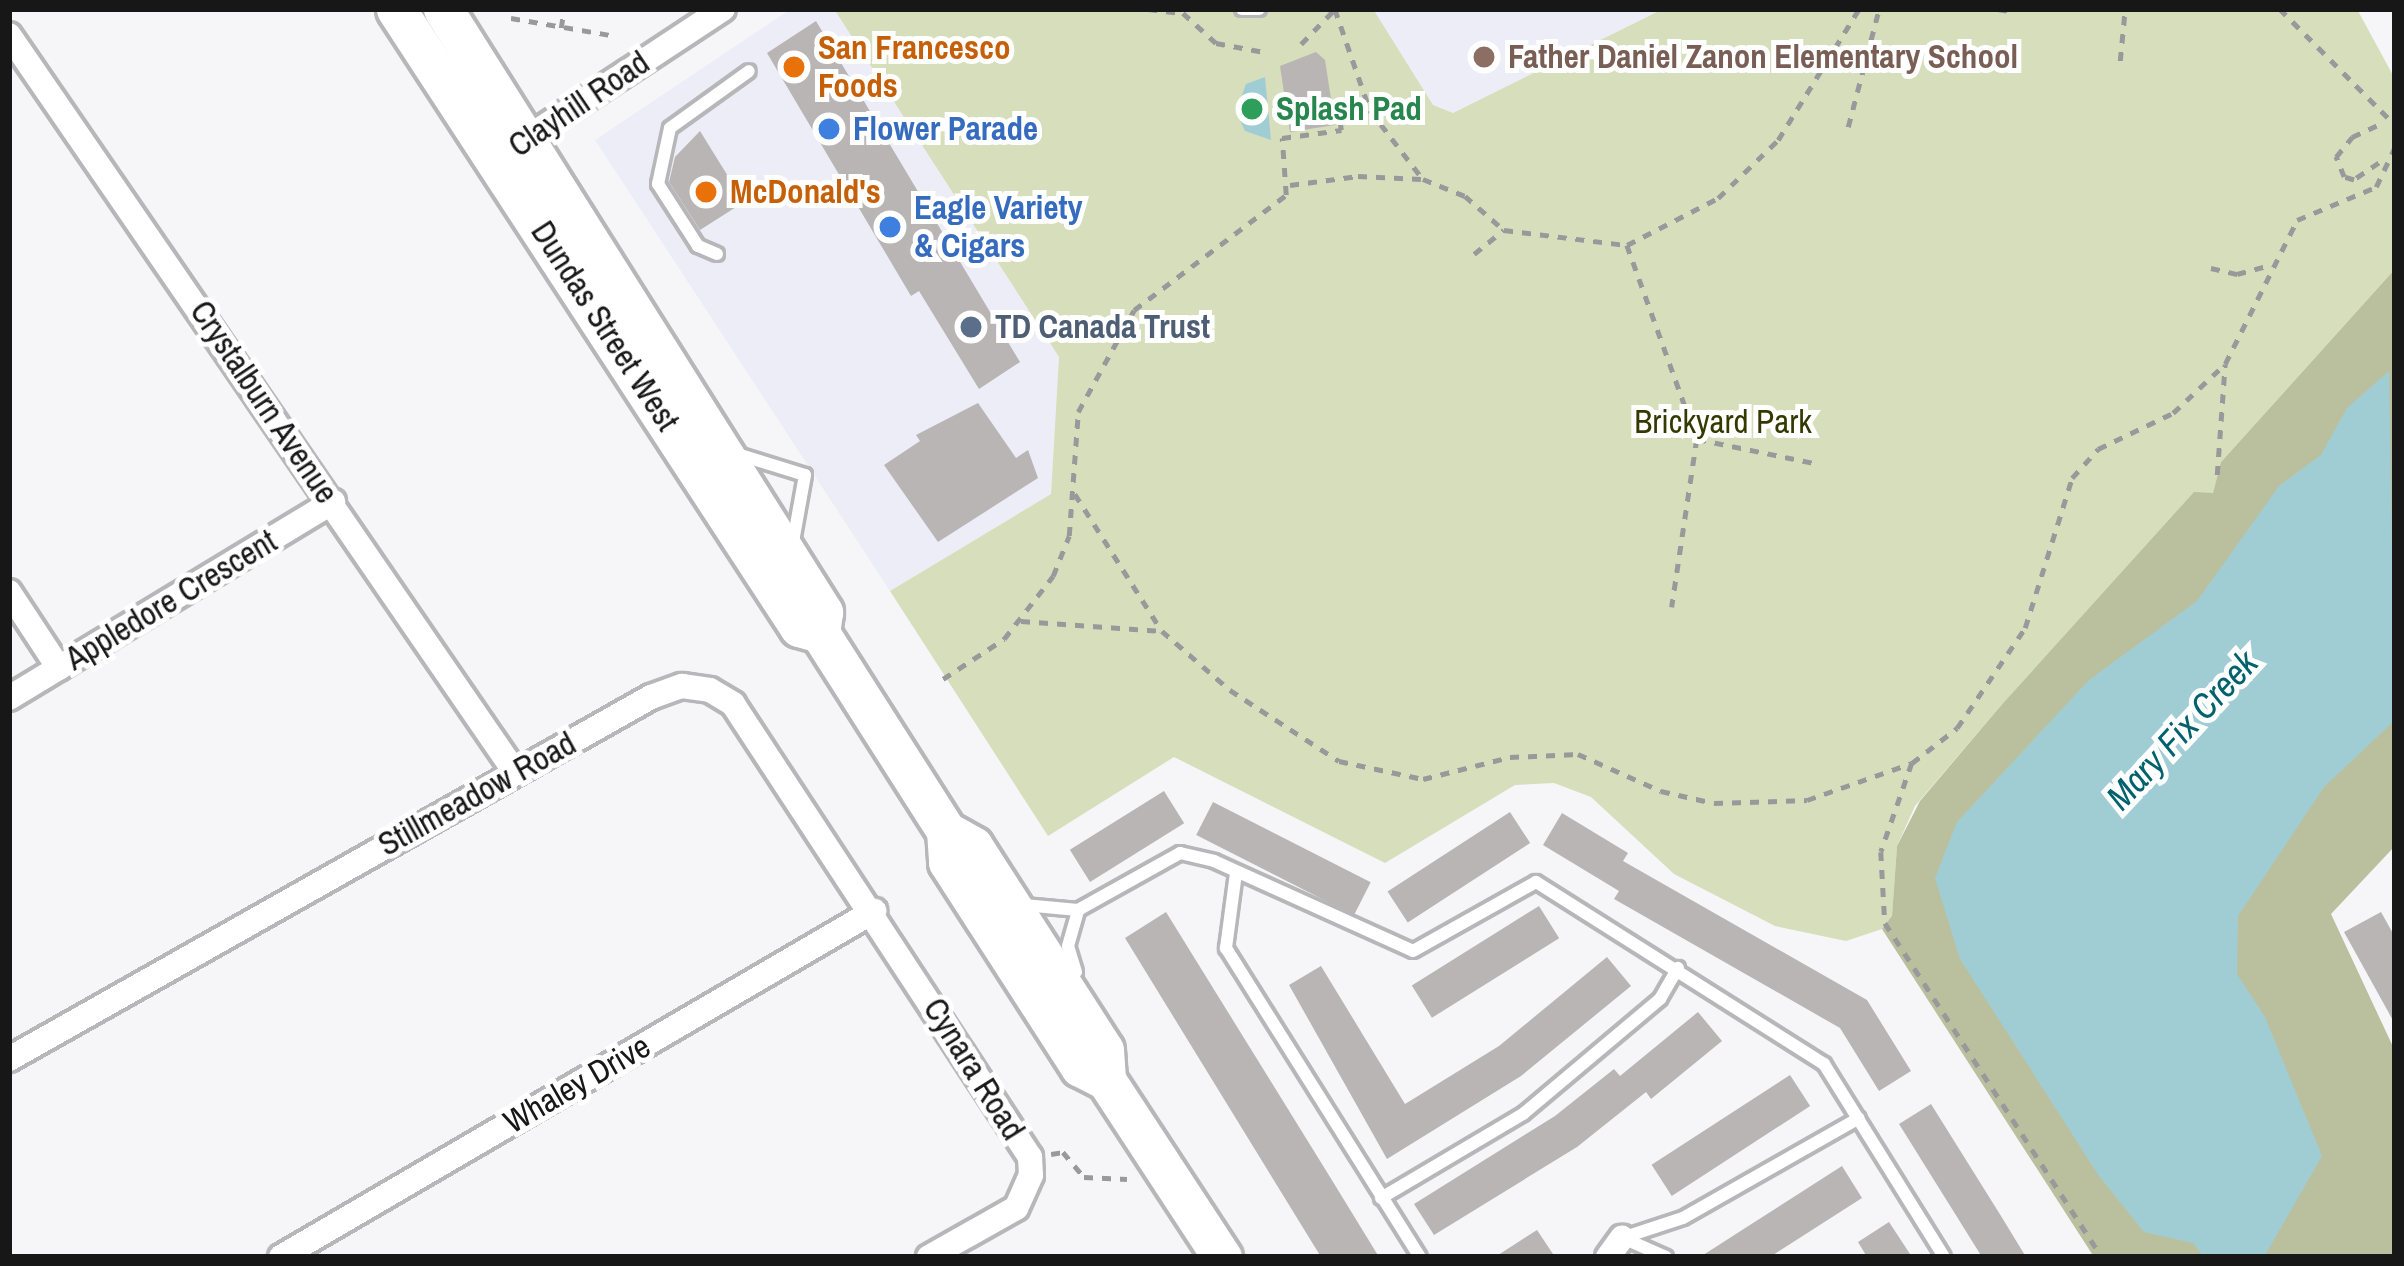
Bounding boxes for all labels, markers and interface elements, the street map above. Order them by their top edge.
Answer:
place label: San Francesco Foods [818,28,1011,106]
place label: Father Daniel Zanon Elementary School [1508,37,2018,77]
street label: Clayhill Road [501,43,657,165]
marker: Father Daniel Zanon Elementary School [1471,44,1497,70]
marker: San Francesco Foods [781,54,807,80]
place label: Splash Pad [1276,89,1422,129]
marker: Splash Pad [1239,96,1265,122]
place label: Flower Parade [853,109,1038,149]
marker: Flower Parade [816,116,842,142]
place label: McDonald's [730,172,881,212]
marker: McDonald's [693,179,719,205]
place label: Eagle Variety & Cigars [914,188,1082,266]
street label: Dundas Street West [523,214,687,438]
marker: Eagle Variety & Cigars [877,214,903,240]
street label: Crystalburn Avenue [181,293,347,511]
place label: TD Canada Trust [995,307,1210,347]
marker: TD Canada Trust [958,314,984,340]
park label: Brickyard Park [1634,402,1812,442]
street label: Appledore Crescent [58,521,284,679]
water label: Mary Fix Creek [2097,641,2267,819]
street label: Stillmeadow Road [371,723,583,865]
street label: Cynara Road [915,991,1033,1147]
street label: Whaley Drive [497,1026,657,1142]

